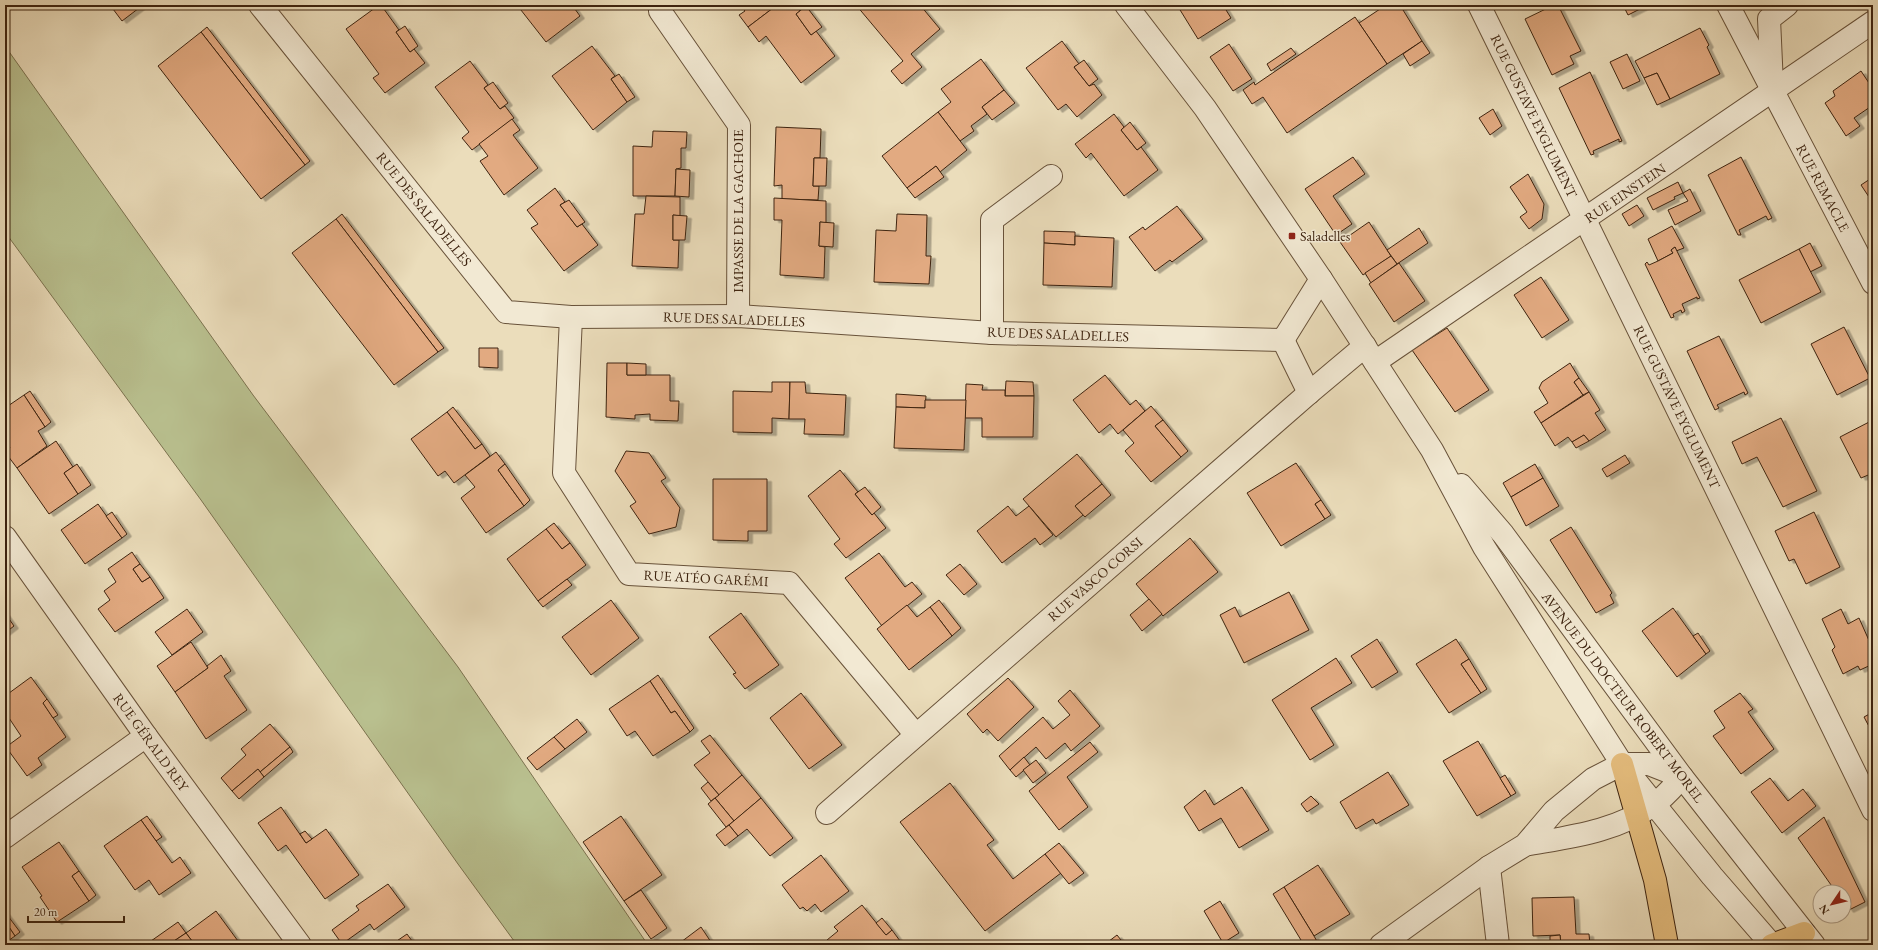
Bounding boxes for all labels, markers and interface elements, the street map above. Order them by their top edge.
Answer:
street label: RUE GUSTAVE EYGLUMENT [1487,31,1582,201]
street label: IMPASSE DE LA GACHOIE [729,129,747,293]
street label: RUE REMACLE [1792,141,1854,235]
street label: RUE DES SALADELLES [372,148,476,270]
street label: RUE EINSTEIN [1581,159,1669,227]
place label: Saladelles [1300,227,1351,245]
marker: Saladelles [1287,231,1297,241]
street label: RUE DES SALADELLES [663,308,805,330]
street label: RUE GUSTAVE EYGLUMENT [1630,322,1725,492]
street label: RUE DES SALADELLES [987,323,1129,345]
street label: RUE VASCO CORSI [1044,533,1146,625]
street label: RUE ATÉO GARÉMI [643,566,769,590]
street label: AVENUE DU DOCTEUR ROBERT MOREL [1537,587,1709,807]
street label: RUE GÉRALD REY [109,689,193,795]
north arrow [1812,884,1852,924]
scale bar [28,898,124,924]
text: N [1815,902,1832,917]
text: 20 m [34,904,58,920]

